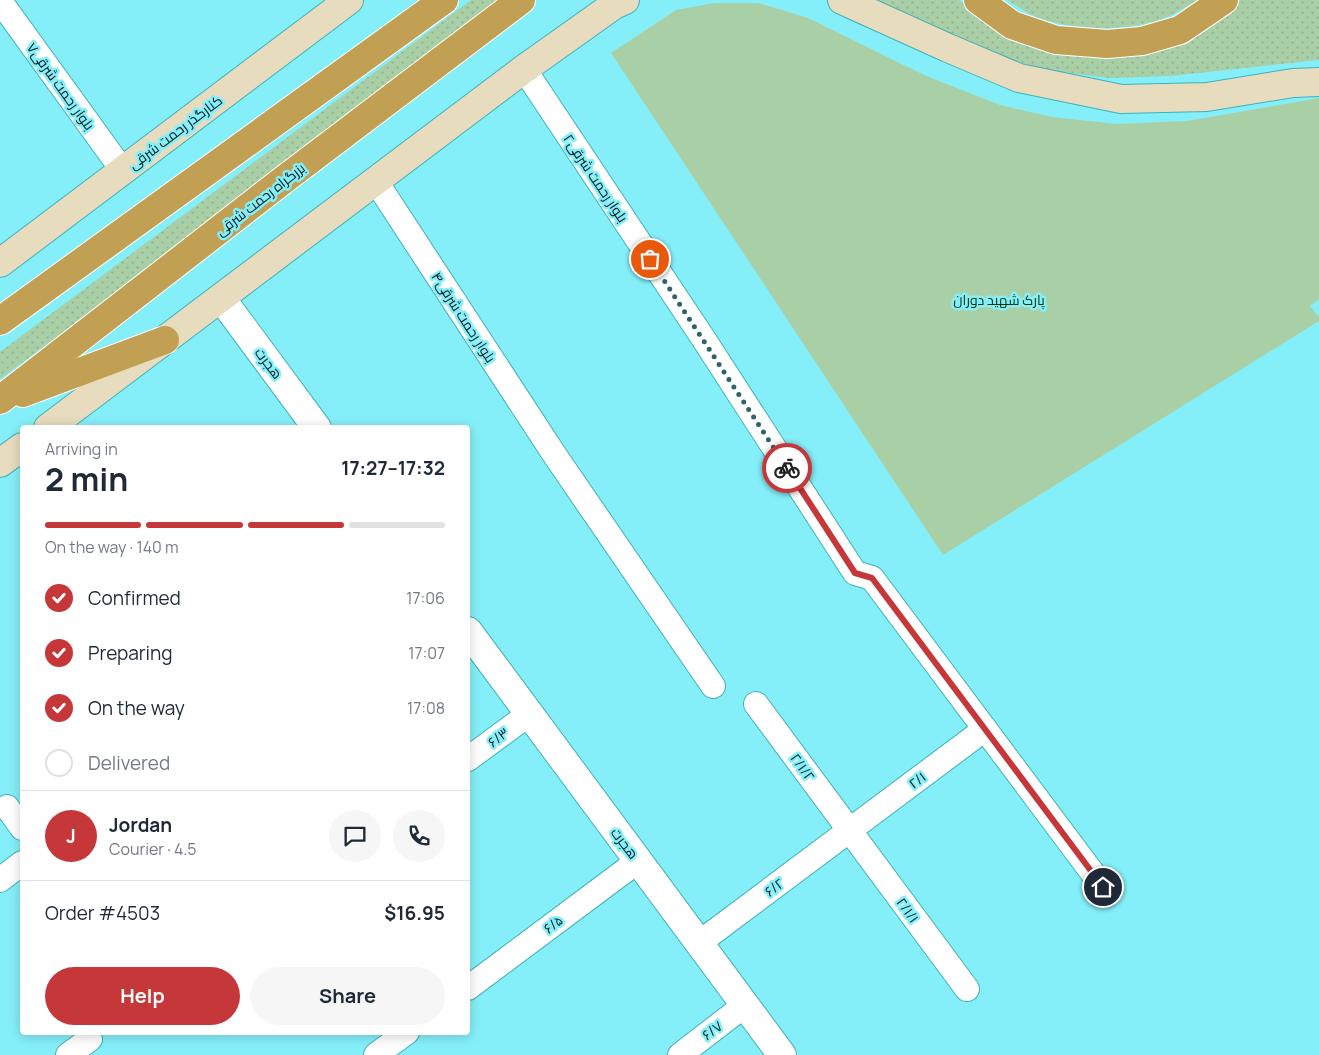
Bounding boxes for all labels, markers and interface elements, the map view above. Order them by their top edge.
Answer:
street label: بلوار رحمت شرقی۷ [23,38,99,134]
street label: کنارگذر رحمت شرقی [124,90,226,174]
street label: بلوار رحمت شرقی۲ [559,130,633,226]
street label: بزرگراه رحمت شرقی [211,158,309,240]
pin [629,238,671,280]
icon: bag [636,245,664,273]
street label: بلوار رحمت شرقی۴ [428,268,500,366]
park label: پارک شهید دوران [953,290,1045,310]
street label: هجرت [251,343,287,383]
text: Arriving in [45,438,118,460]
courier [762,443,812,493]
icon: bike [773,454,801,482]
text: 17:27–17:32 [341,455,445,481]
text: 2 min [45,457,128,501]
text: On the way · 140 m [45,536,179,558]
icon: check [45,584,73,612]
text: Confirmed [88,585,181,611]
text: 17:06 [406,587,445,609]
icon: check [45,639,73,667]
text: Preparing [88,640,173,666]
text: 17:07 [408,642,445,664]
icon: check [45,694,73,722]
text: On the way [88,695,185,721]
text: 17:08 [407,697,445,719]
street label: ۶/۳ [484,723,512,751]
street label: ۲/۱/۲ [787,749,819,785]
text: Delivered [88,750,170,776]
street label: ۲/۱ [904,767,930,793]
button: chat [329,810,381,862]
button: phone [393,810,445,862]
text: Jordan [109,812,172,838]
text: J [66,823,76,849]
street label: هجرت [607,823,643,863]
text: Courier · 4.5 [109,838,196,860]
pin [1082,866,1124,908]
icon: home [1089,873,1117,901]
street label: ۶/۲ [760,874,788,900]
street label: ۲/۱/۱ [892,894,924,926]
text: Order #4503 [45,900,160,926]
text: $16.95 [384,900,445,926]
street label: ۶/۵ [539,910,567,938]
button: Help [45,967,240,1025]
button: Share [250,967,445,1025]
street label: ۶/۷ [698,1016,726,1044]

